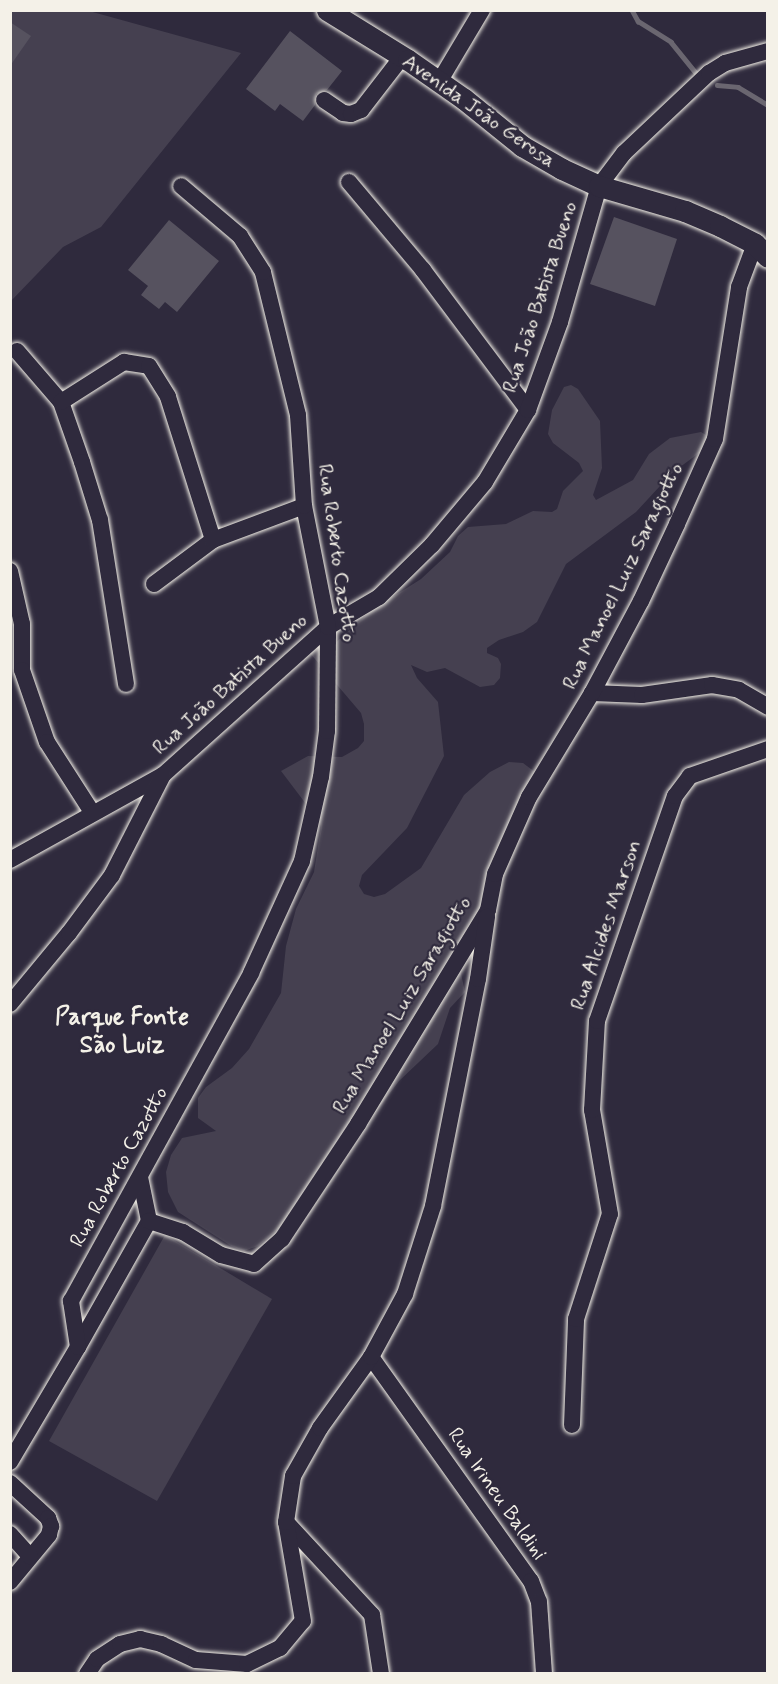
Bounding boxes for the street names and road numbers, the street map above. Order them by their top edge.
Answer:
street label: Avenida João Gerosa [397,48,561,174]
street label: Rua João Batista Bueno [497,197,583,397]
street label: Rua Roberto Cazotto [312,460,362,646]
street label: Rua Manoel Luiz Saragiotto [558,461,688,691]
street label: Rua João Batista Bueno [146,607,314,761]
street label: Rua Alcides Marson [566,839,646,1011]
street label: Rua Manoel Luiz Saragiotto [328,894,476,1116]
street label: Rua Roberto Cazotto [63,1080,175,1254]
street label: Rua Irineu Baldini [441,1422,553,1566]

